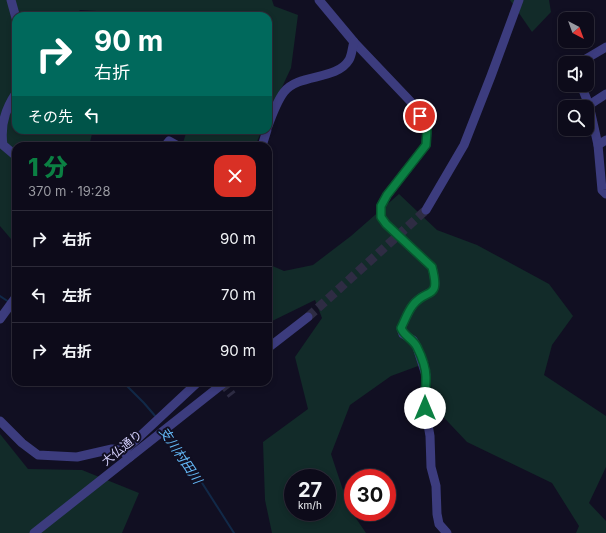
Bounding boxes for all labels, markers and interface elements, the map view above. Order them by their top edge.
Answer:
north arrow [558,12,594,48]
map controls [558,12,594,136]
text: 90 m [94,24,163,58]
icon: right [28,28,80,80]
button: sound [558,56,594,92]
text: 右折 [94,62,130,83]
pin [403,99,437,133]
button: search [558,100,594,136]
icon: left [81,104,103,126]
icon: arrive [409,105,431,127]
text: その先 [28,107,73,126]
text: 1 分 [28,153,68,182]
button: close [214,155,256,197]
text: 370 m · 19:28 [28,183,111,199]
icon: right [28,228,50,250]
text: 90 m [220,229,256,248]
text: 右折 [62,230,92,249]
icon: left [28,284,50,306]
text: 70 m [221,285,256,304]
text: 左折 [62,286,92,305]
icon: right [28,340,50,362]
text: 90 m [220,341,256,360]
text: 右折 [62,342,92,361]
position arrow [404,387,446,429]
water label: 支川村田川 [156,424,207,488]
street label: 大仏通り [98,427,145,469]
speed limit sign: 30 [344,469,396,521]
text: 27 [298,478,322,502]
text: km/h [298,499,322,511]

